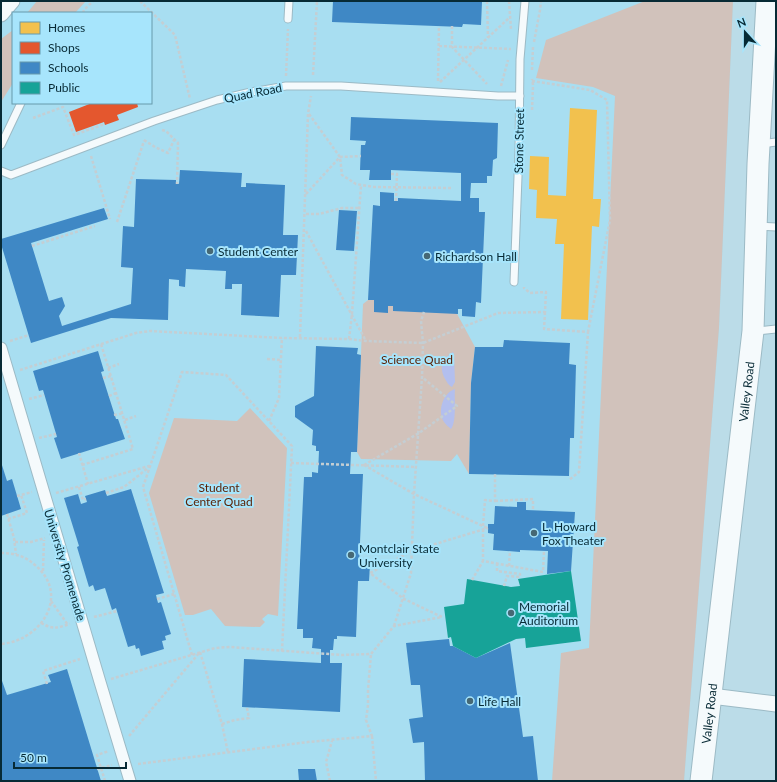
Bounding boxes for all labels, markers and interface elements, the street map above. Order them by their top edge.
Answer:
legend [12,12,152,104]
north arrow [725,12,765,52]
text: N [735,15,748,30]
text: Homes [48,20,85,35]
text: Shops [48,40,80,55]
text: Schools [48,60,89,75]
text: Public [48,80,80,95]
street label: Quad Road [223,80,283,106]
street label: Stone Street [511,108,527,174]
place label: Student Center [218,244,299,259]
marker: Student Center [205,246,215,256]
place label: Richardson Hall [435,249,517,264]
marker: Richardson Hall [422,251,432,261]
park label: Science Quad [381,352,453,367]
street label: Valley Road [735,361,757,423]
park label: Student Center Quad [185,480,253,509]
street label: University Promenade [41,507,89,623]
place label: L. Howard Fox Theater [542,519,605,548]
marker: L. Howard Fox Theater [529,528,539,538]
place label: Montclair State University [359,541,439,570]
marker: Montclair State University [346,550,356,560]
place label: Memorial Auditorium [519,599,578,628]
marker: Memorial Auditorium [506,608,516,618]
street label: Valley Road [698,682,720,744]
place label: Life Hall [478,694,521,709]
marker: Life Hall [465,696,475,706]
scale bar [14,744,126,770]
text: 50 m [20,750,47,765]

